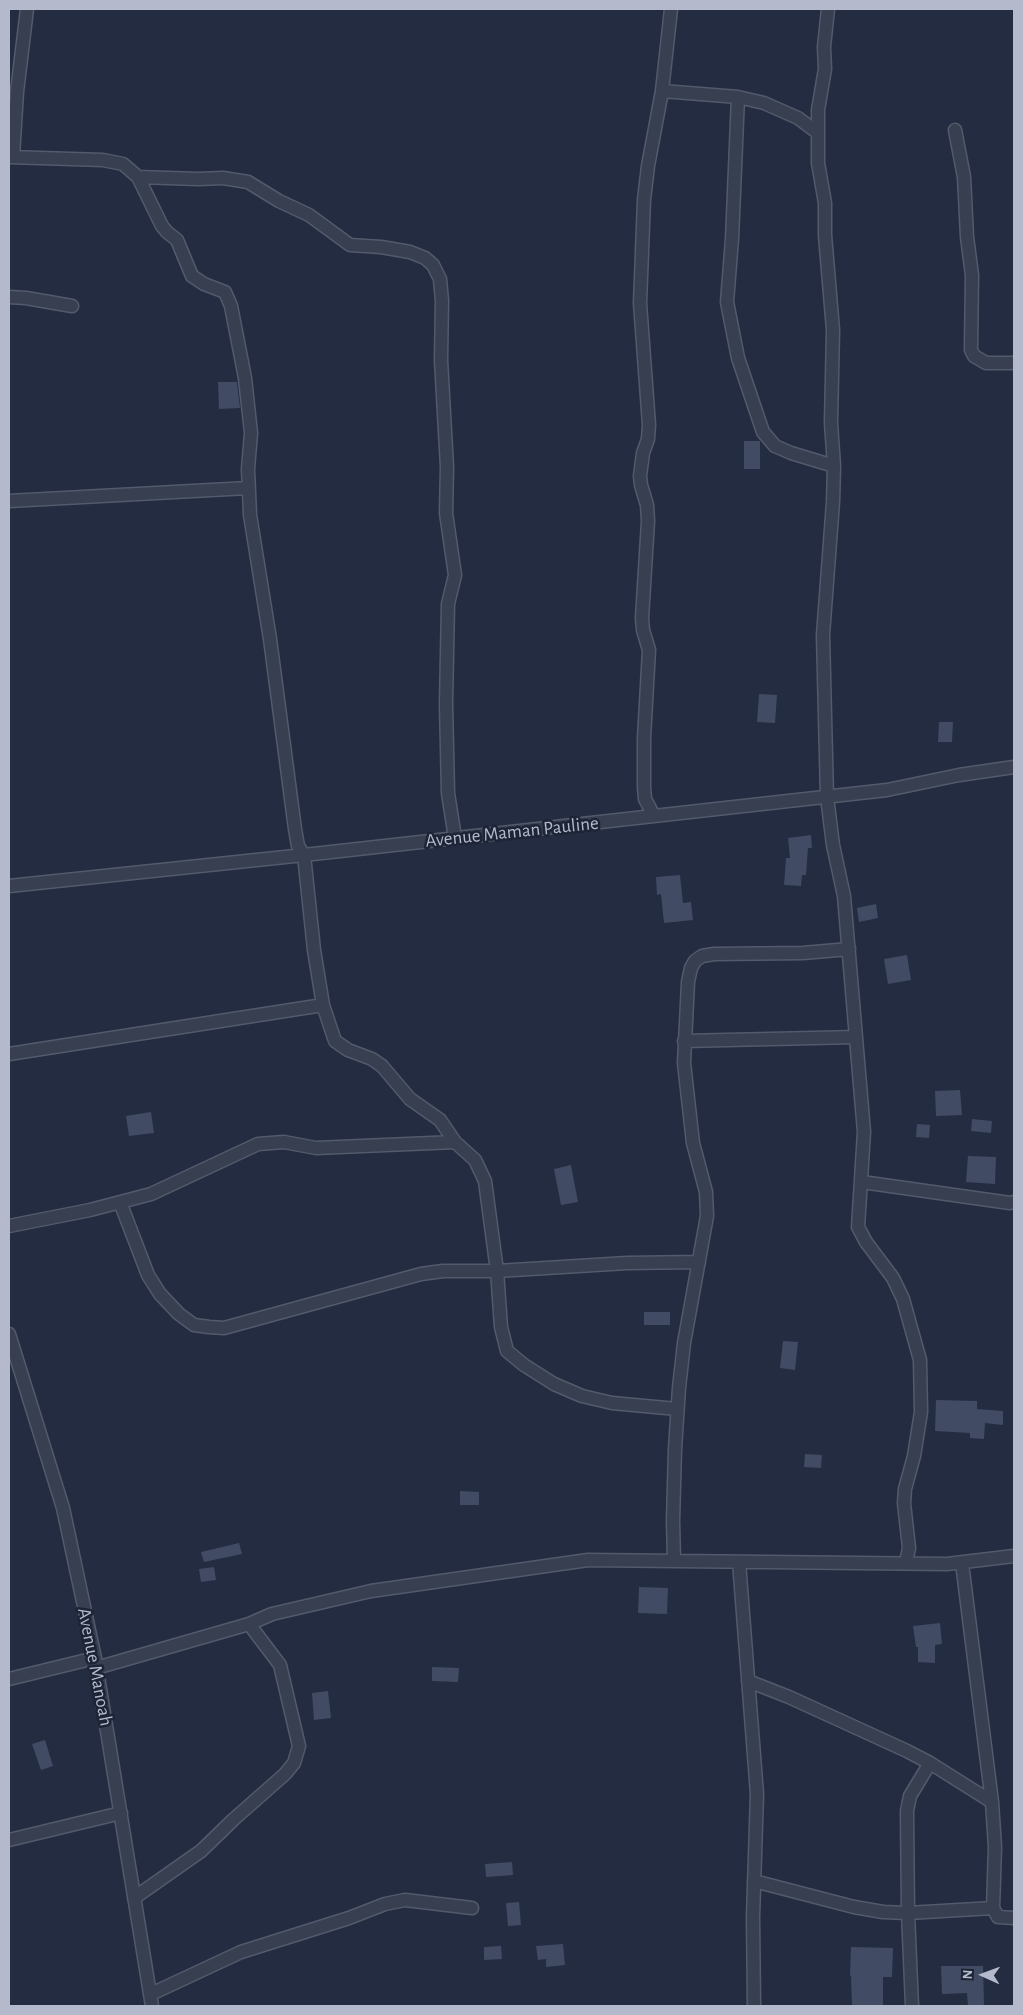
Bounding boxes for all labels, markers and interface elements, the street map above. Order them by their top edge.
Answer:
street label: Avenue Maman Pauline [424,812,600,852]
street label: Avenue Manoah [72,1606,118,1728]
north arrow [958,1950,1008,2000]
text: N [961,1969,975,1980]

